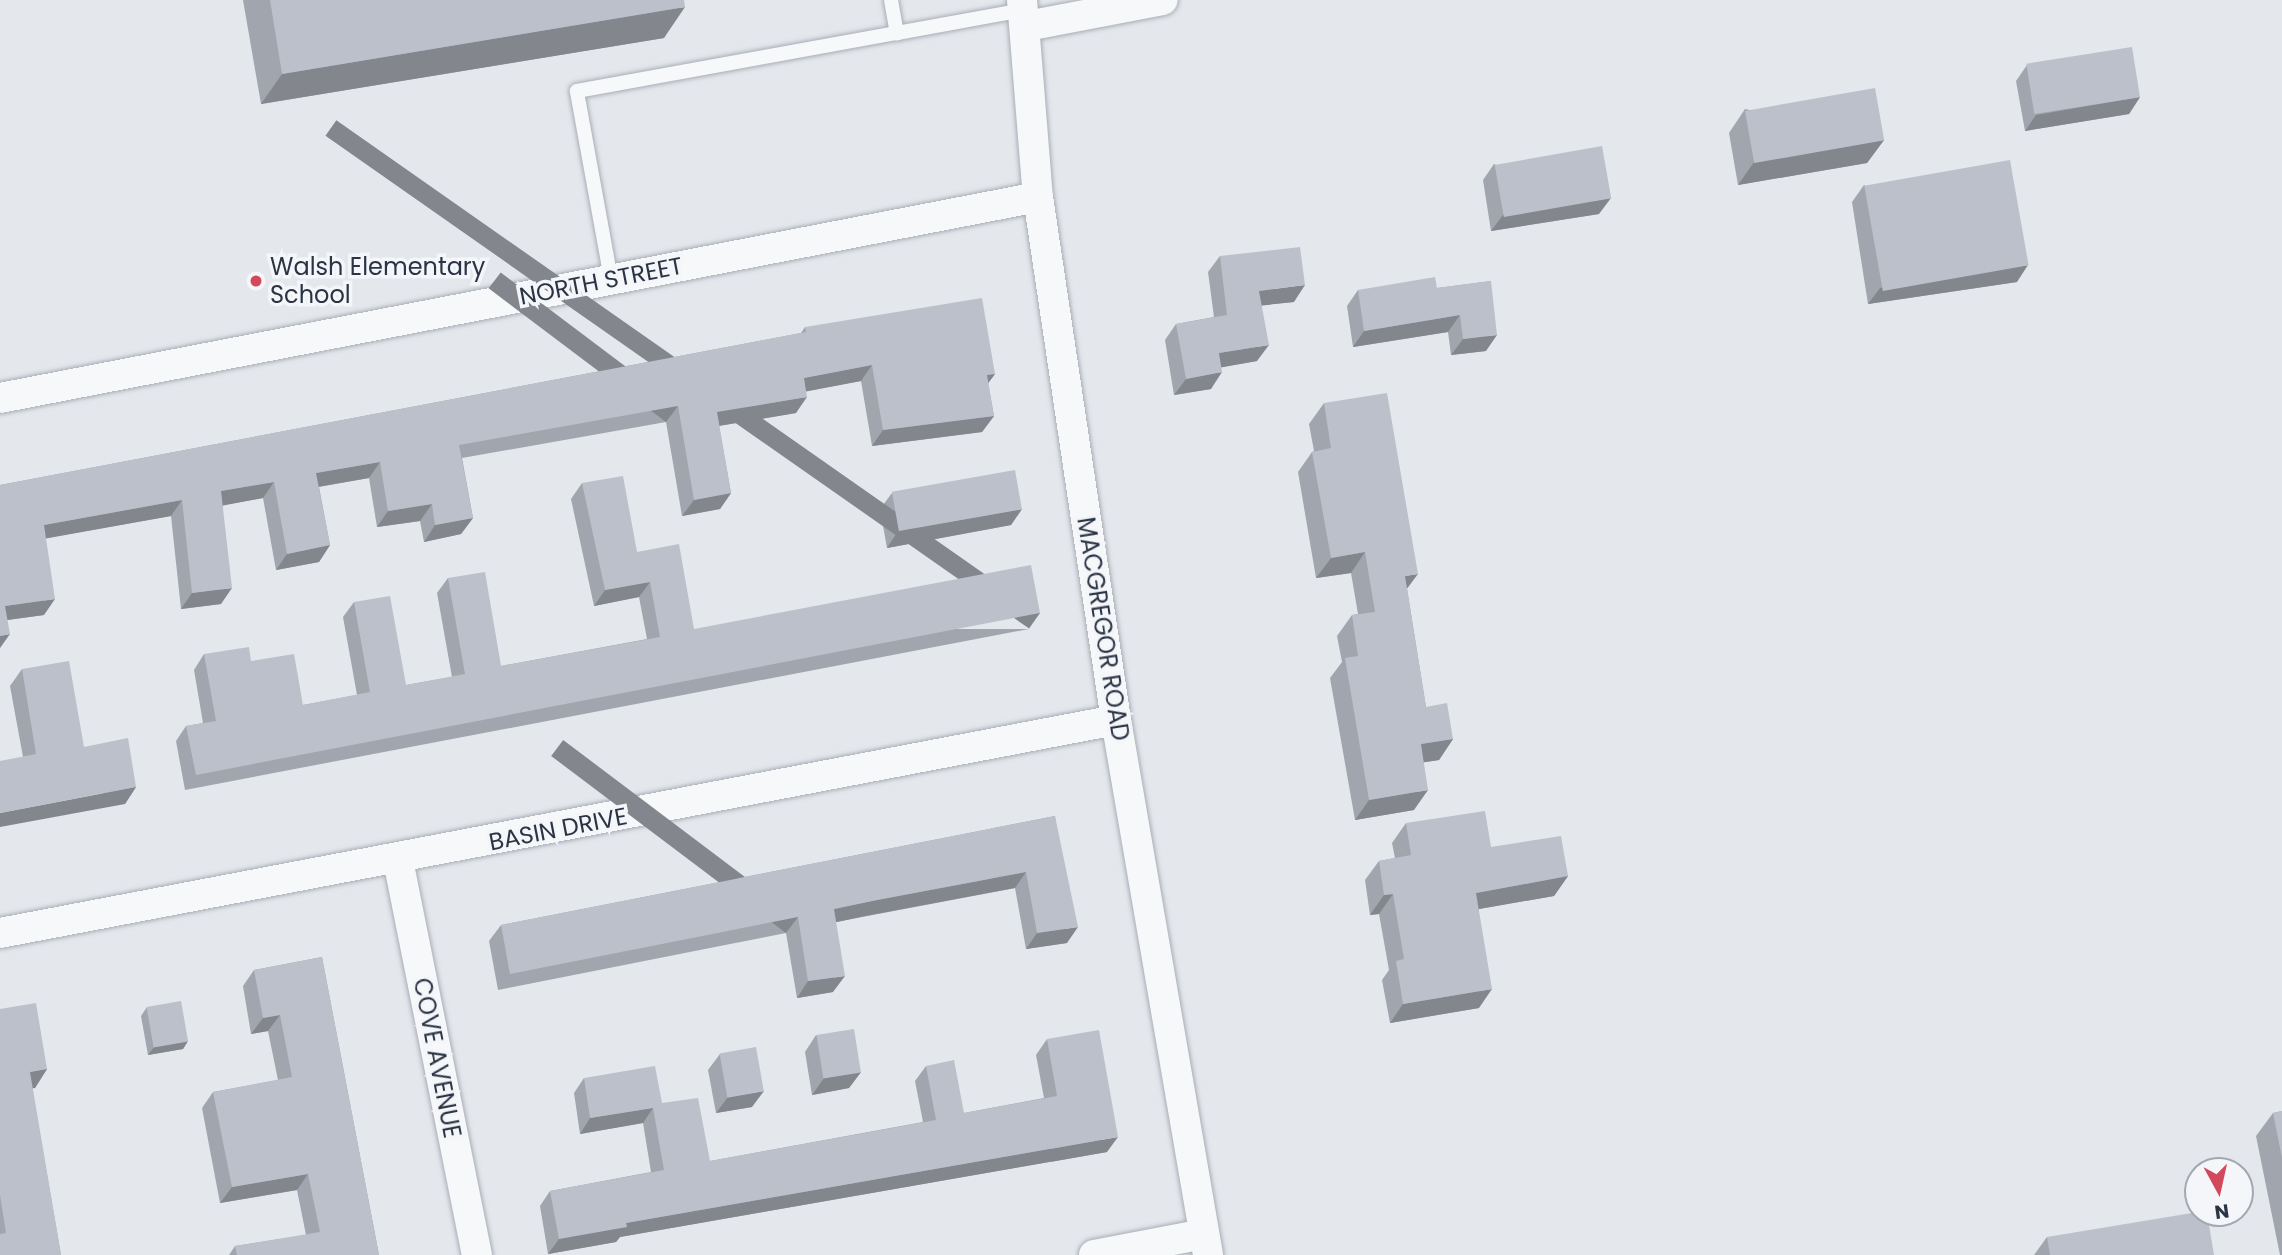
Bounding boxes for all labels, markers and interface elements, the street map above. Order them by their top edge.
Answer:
street label: NORTH STREET [517,251,685,311]
place label: Walsh Elementary School [270,253,485,309]
marker: Walsh Elementary School [248,273,264,289]
street label: MACGREGOR ROAD [1071,515,1135,743]
street label: BASIN DRIVE [486,801,630,857]
street label: COVE AVENUE [407,976,467,1140]
north arrow [2184,1157,2254,1227]
text: N [2213,1197,2231,1226]

